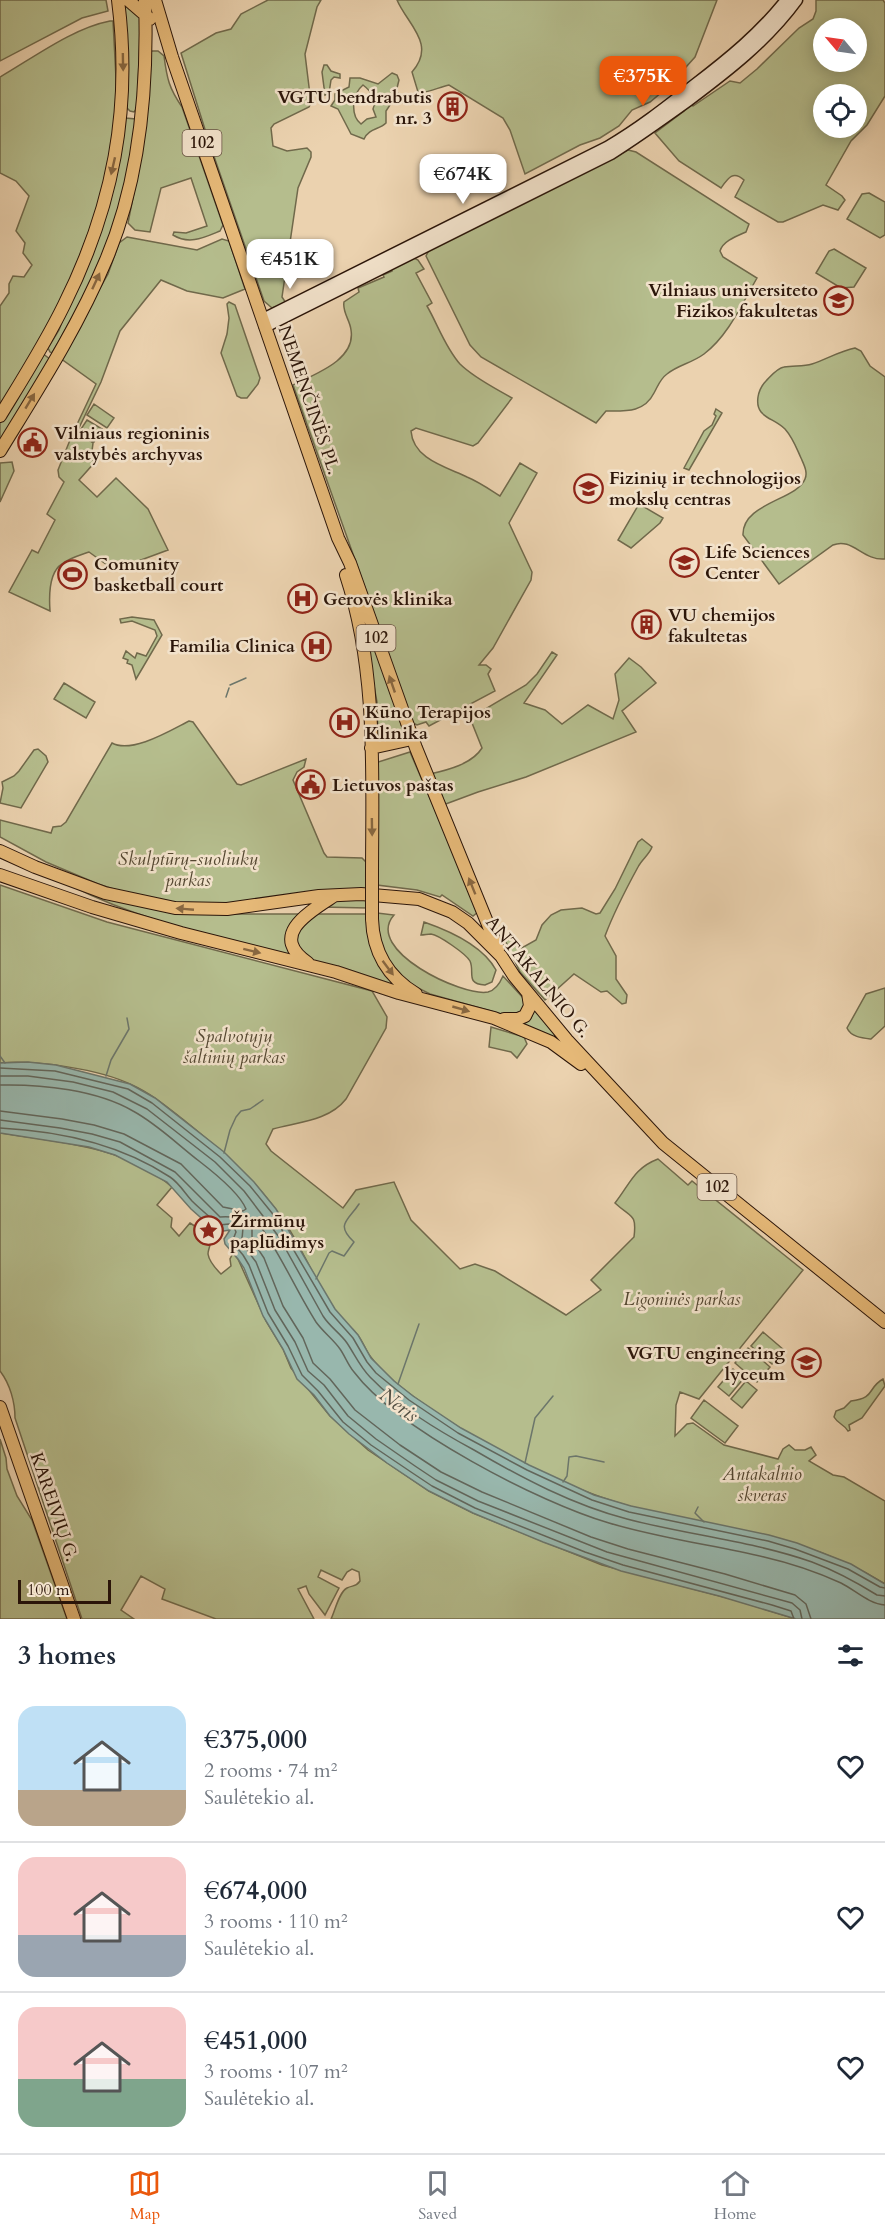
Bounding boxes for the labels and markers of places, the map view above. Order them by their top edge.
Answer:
pin: €375K [601,56,685,107]
place label: VGTU bendrabutis nr. 3 [277,85,432,131]
building icon: VGTU bendrabutis nr. 3 [437,91,469,123]
pin: €674K [421,154,505,205]
pin: €451K [248,239,332,290]
place label: Vilniaus universiteto Fizikos fakultetas [648,278,818,324]
school or university icon: Vilniaus universiteto Fizikos fakultetas [823,284,855,316]
place label: Vilniaus regioninis valstybės archyvas [54,421,210,467]
public building icon: Vilniaus regioninis valstybės archyvas [17,427,49,459]
place label: Fizinių ir technologijos mokslų centras [609,466,801,512]
school or university icon: Fizinių ir technologijos mokslų centras [572,472,604,504]
place label: Life Sciences Center [705,540,810,586]
school or university icon: Life Sciences Center [668,546,700,578]
place label: Comunity basketball court [94,552,224,598]
sports icon: Comunity basketball court [57,558,89,590]
hospital icon: Gerovės klinika [286,583,318,615]
place label: Gerovės klinika [323,587,453,612]
place label: VU chemijos fakultetas [668,603,775,649]
building icon: VU chemijos fakultetas [631,609,663,641]
hospital icon: Familia Clinica [300,630,332,662]
place label: Familia Clinica [169,634,295,659]
place label: Kūno Terapijos Klinika [365,700,491,746]
hospital icon: Kūno Terapijos Klinika [328,706,360,738]
public building icon: Lietuvos paštas [295,769,327,801]
place label: Lietuvos paštas [332,773,454,798]
place label: Žirmūnų paplūdimys [230,1209,324,1255]
place icon: Žirmūnų paplūdimys [193,1215,225,1247]
place label: VGTU engineering lyceum [626,1341,785,1387]
school or university icon: VGTU engineering lyceum [790,1347,822,1379]

